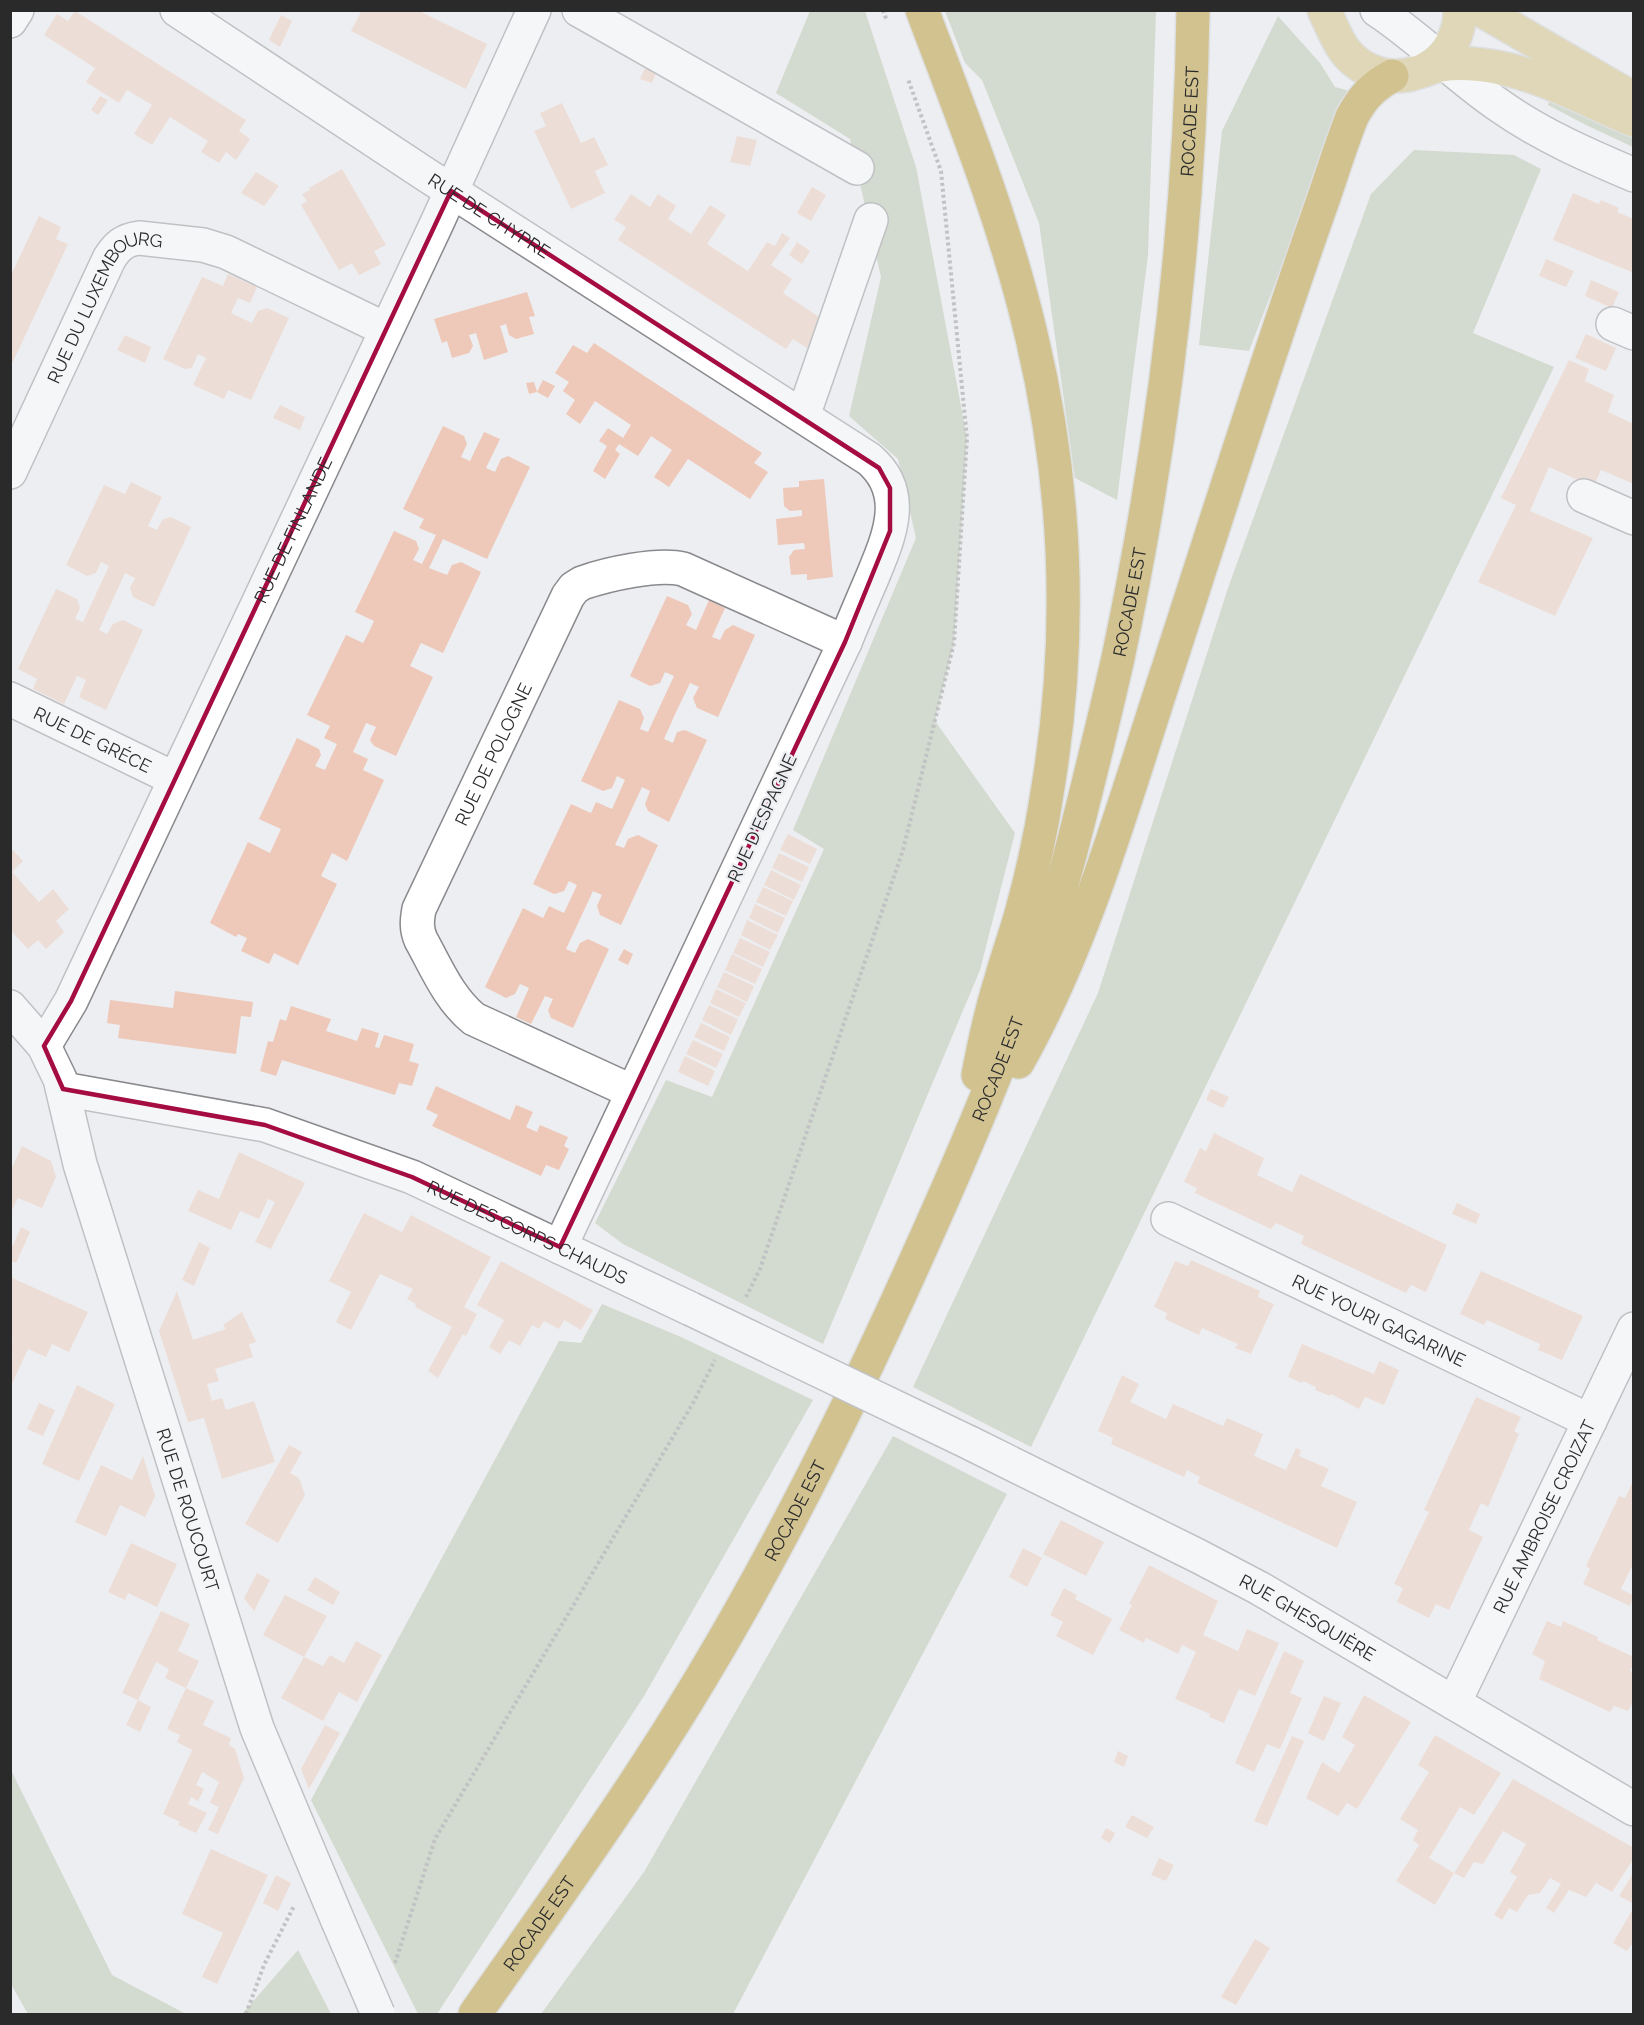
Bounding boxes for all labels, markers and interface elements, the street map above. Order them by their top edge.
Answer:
street label: ROCADE EST [1176,65,1202,177]
street label: RUE DE CHYPRE [425,169,554,262]
street label: RUE DU LUXEMBOURG [42,227,164,386]
street label: RUE DE FINLANDE [249,454,336,606]
street label: ROCADE EST [1108,546,1150,659]
street label: RUE DE POLOGNE [450,679,536,829]
street label: RUE DE GRÉCE [31,702,155,777]
street label: RUE D'ESPAGNE [723,751,801,885]
street label: ROCADE EST [967,1014,1027,1124]
street label: RUE DES CORPS CHAUDS [424,1175,631,1288]
street label: RUE YOURI GAGARINE [1289,1270,1469,1371]
street label: RUE AMBROISE CROIZAT [1488,1416,1599,1617]
street label: RUE DE ROUCOURT [153,1425,224,1594]
street label: ROCADE EST [760,1457,830,1565]
street label: RUE GHESQUIÈRE [1236,1569,1380,1665]
street label: ROCADE EST [498,1872,579,1975]

